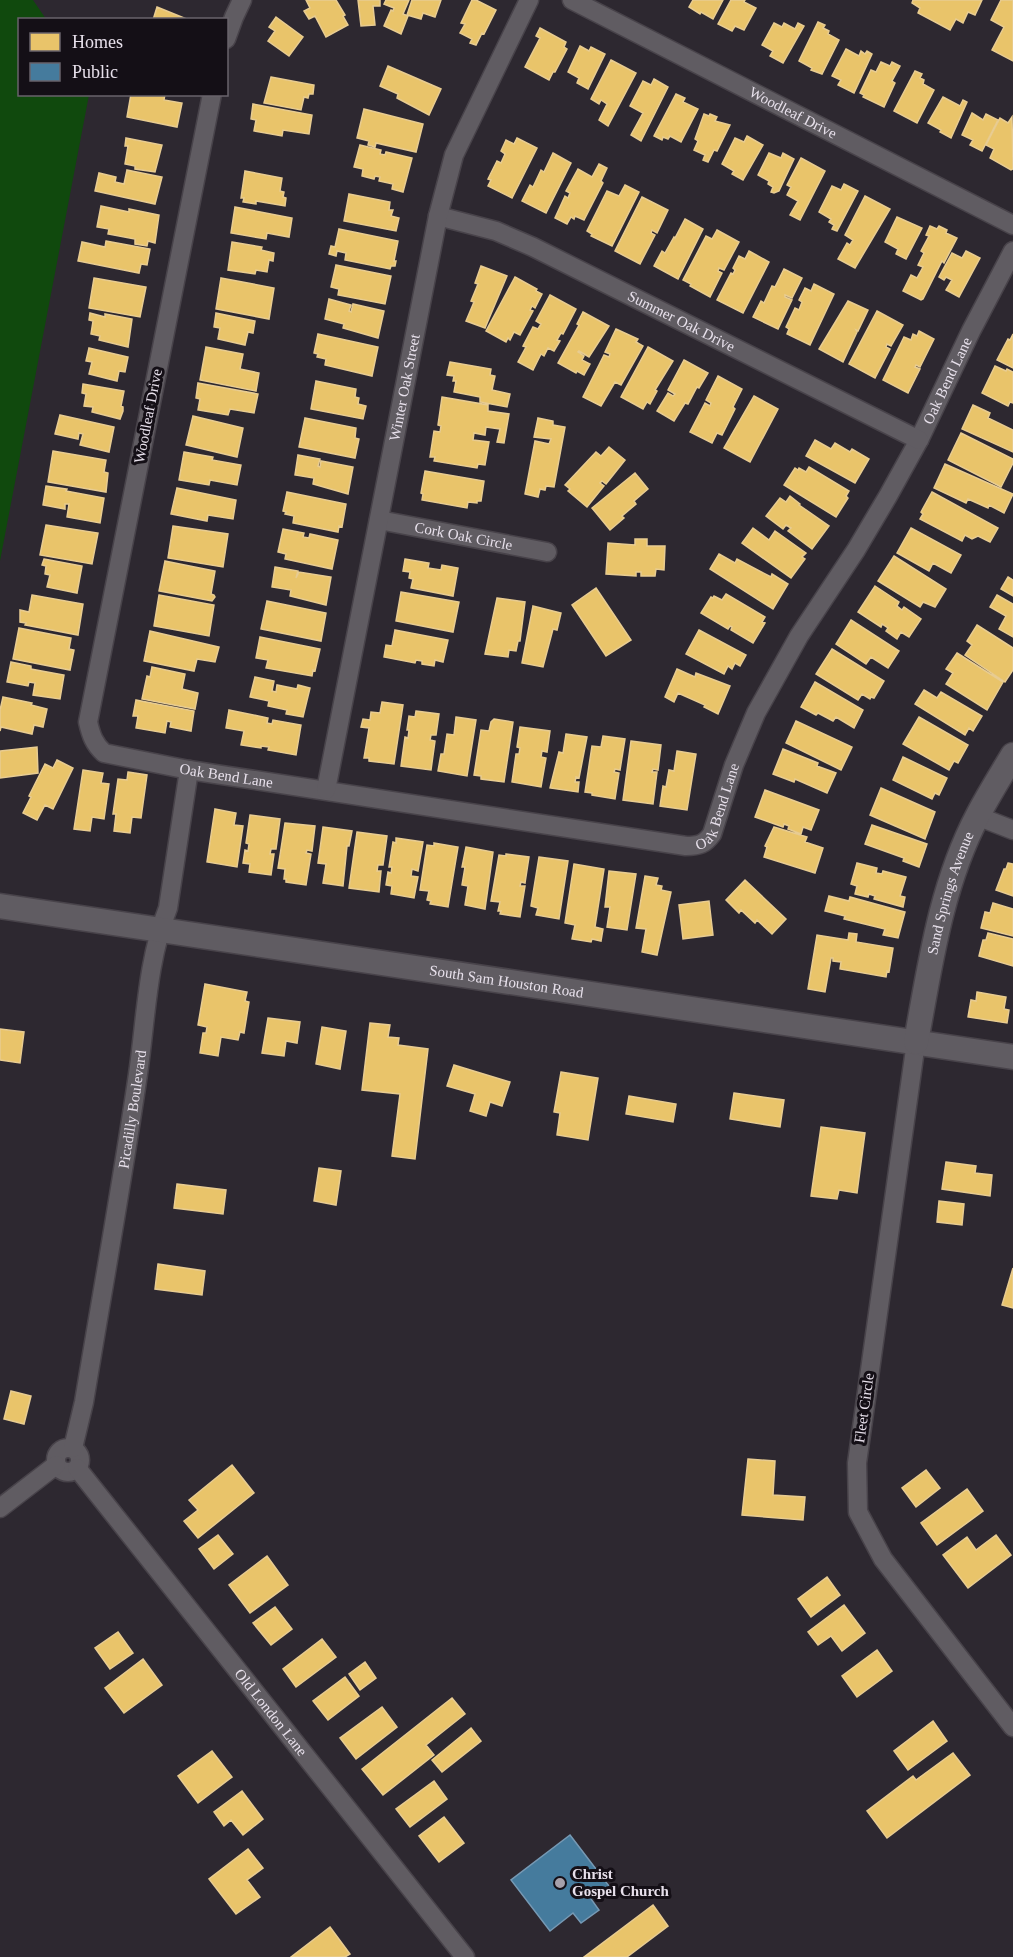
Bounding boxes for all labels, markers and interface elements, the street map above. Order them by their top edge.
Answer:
legend [18,18,228,96]
text: Homes [72,32,123,52]
text: Public [72,62,118,82]
street label: Woodleaf Drive [747,84,840,142]
street label: Summer Oak Drive [625,288,738,355]
street label: Winter Oak Street [386,332,423,442]
street label: Oak Bend Lane [920,334,975,427]
street label: Woodleaf Drive [131,367,165,465]
street label: Cork Oak Circle [413,519,514,553]
street label: Oak Bend Lane [178,760,274,791]
street label: Oak Bend Lane [693,761,742,853]
street label: Sand Springs Avenue [924,829,977,956]
street label: South Sam Houston Road [428,962,585,1001]
street label: Picadilly Boulevard [115,1049,149,1170]
street label: Fleet Circle [851,1372,877,1444]
street label: Old London Lane [231,1666,311,1759]
place label: Christ Gospel Church [572,1866,669,1899]
marker: Christ Gospel Church [553,1876,567,1890]

